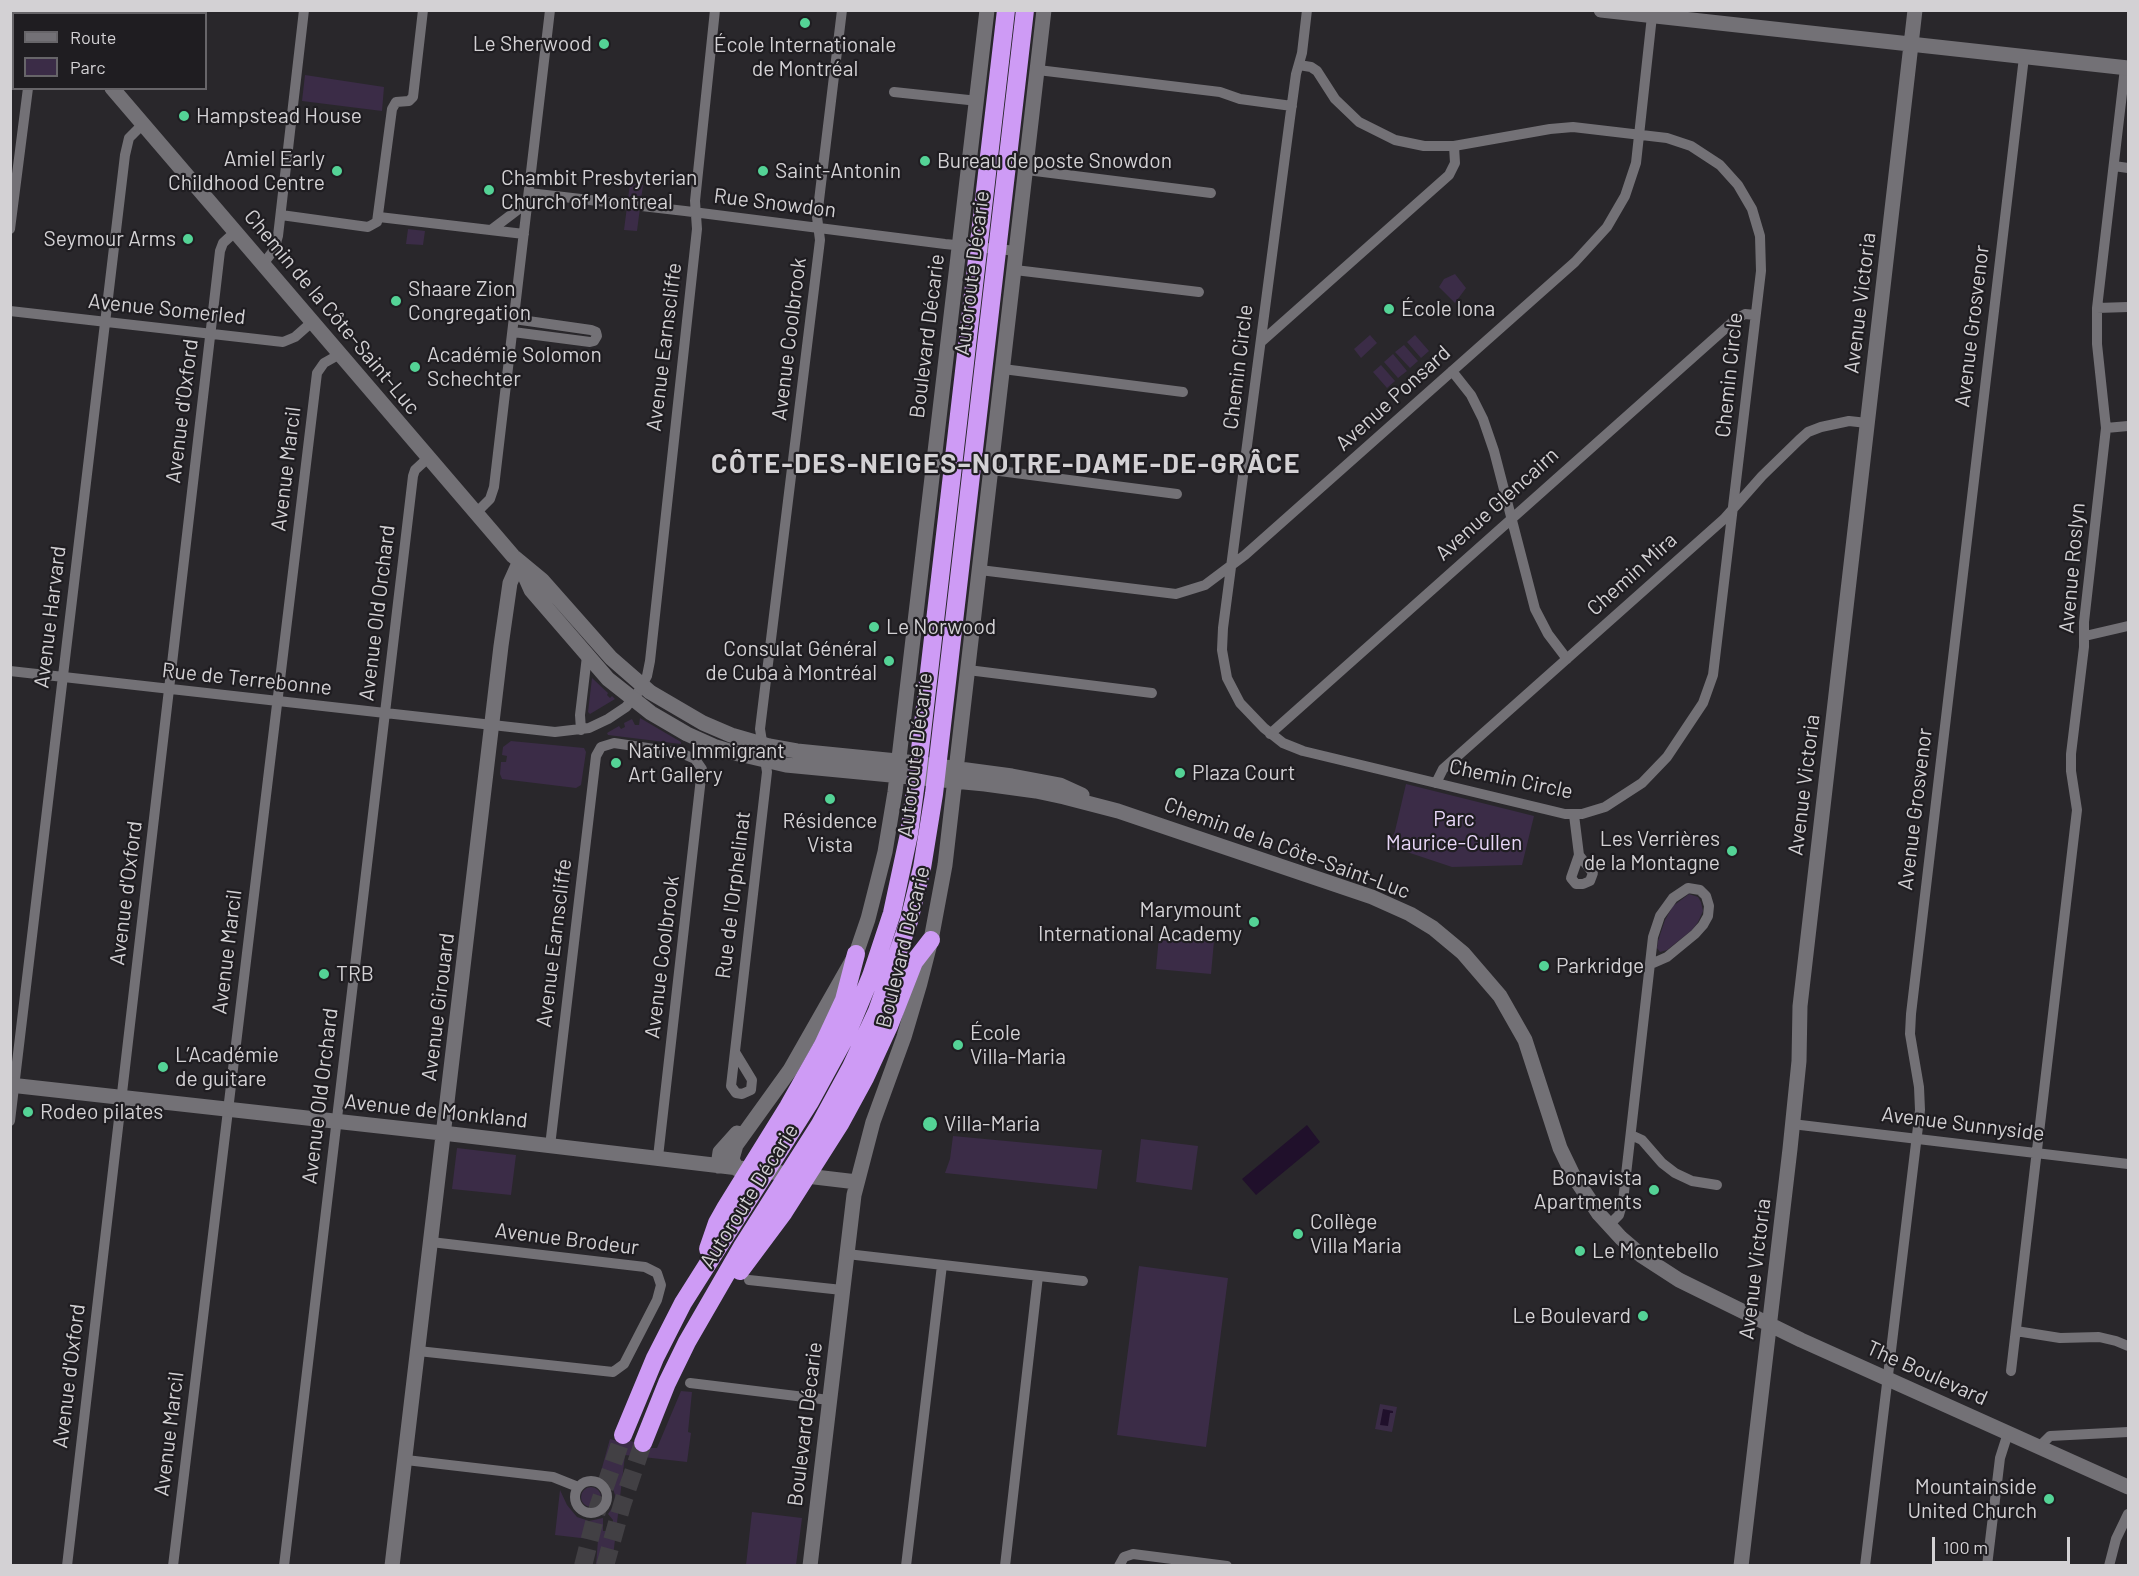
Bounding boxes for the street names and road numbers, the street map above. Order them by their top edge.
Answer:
street label: Rue Snowdon [712,183,838,223]
street label: Autoroute Décarie [949,189,995,357]
street label: Chemin de la Côte-Saint-Luc [239,204,425,420]
street label: Avenue Victoria [1839,231,1881,375]
street label: Avenue Grosvenor [1950,243,1994,409]
street label: Boulevard Décarie [904,252,950,420]
street label: Avenue Coolbrook [767,256,811,422]
street label: Avenue Earnscliffe [641,261,687,433]
street label: Avenue Somerled [87,288,247,330]
street label: Chemin Circle [1218,303,1258,431]
street label: Chemin Circle [1710,311,1748,439]
street label: Avenue d'Oxford [161,337,203,485]
street label: Avenue Ponsard [1330,340,1456,456]
street label: Avenue Marcil [266,405,306,533]
street label: Avenue Glencairn [1430,442,1564,566]
street label: Avenue Roslyn [2054,502,2090,634]
street label: Avenue Old Orchard [354,524,400,702]
street label: Chemin Mira [1582,527,1682,621]
street label: Avenue Harvard [29,544,71,690]
street label: Rue de Terrebonne [161,658,333,700]
street label: Autoroute Décarie [892,671,938,839]
street label: Avenue Victoria [1783,713,1825,857]
street label: Avenue Grosvenor [1893,726,1937,892]
street label: Chemin Circle [1447,754,1575,804]
street label: Chemin de la Côte-Saint-Luc [1161,792,1413,904]
street label: Rue de l'Orphelinat [710,810,756,980]
street label: Avenue d'Oxford [105,819,147,967]
street label: Avenue Earnscliffe [531,857,577,1029]
street label: Boulevard Décarie [871,864,935,1030]
street label: Avenue Coolbrook [640,874,684,1040]
street label: Avenue Marcil [207,888,247,1016]
street label: Avenue Girouard [416,931,460,1083]
street label: Avenue Old Orchard [297,1007,343,1185]
street label: Avenue de Monkland [343,1089,529,1133]
street label: Avenue Sunnyside [1880,1101,2046,1147]
street label: Autoroute Décarie [694,1119,804,1273]
street label: Avenue Victoria [1734,1197,1776,1341]
street label: Avenue Brodeur [494,1218,640,1260]
street label: Avenue d'Oxford [48,1302,90,1450]
street label: The Boulevard [1863,1335,1991,1411]
street label: Boulevard Décarie [782,1340,828,1508]
street label: Avenue Marcil [149,1370,189,1498]

